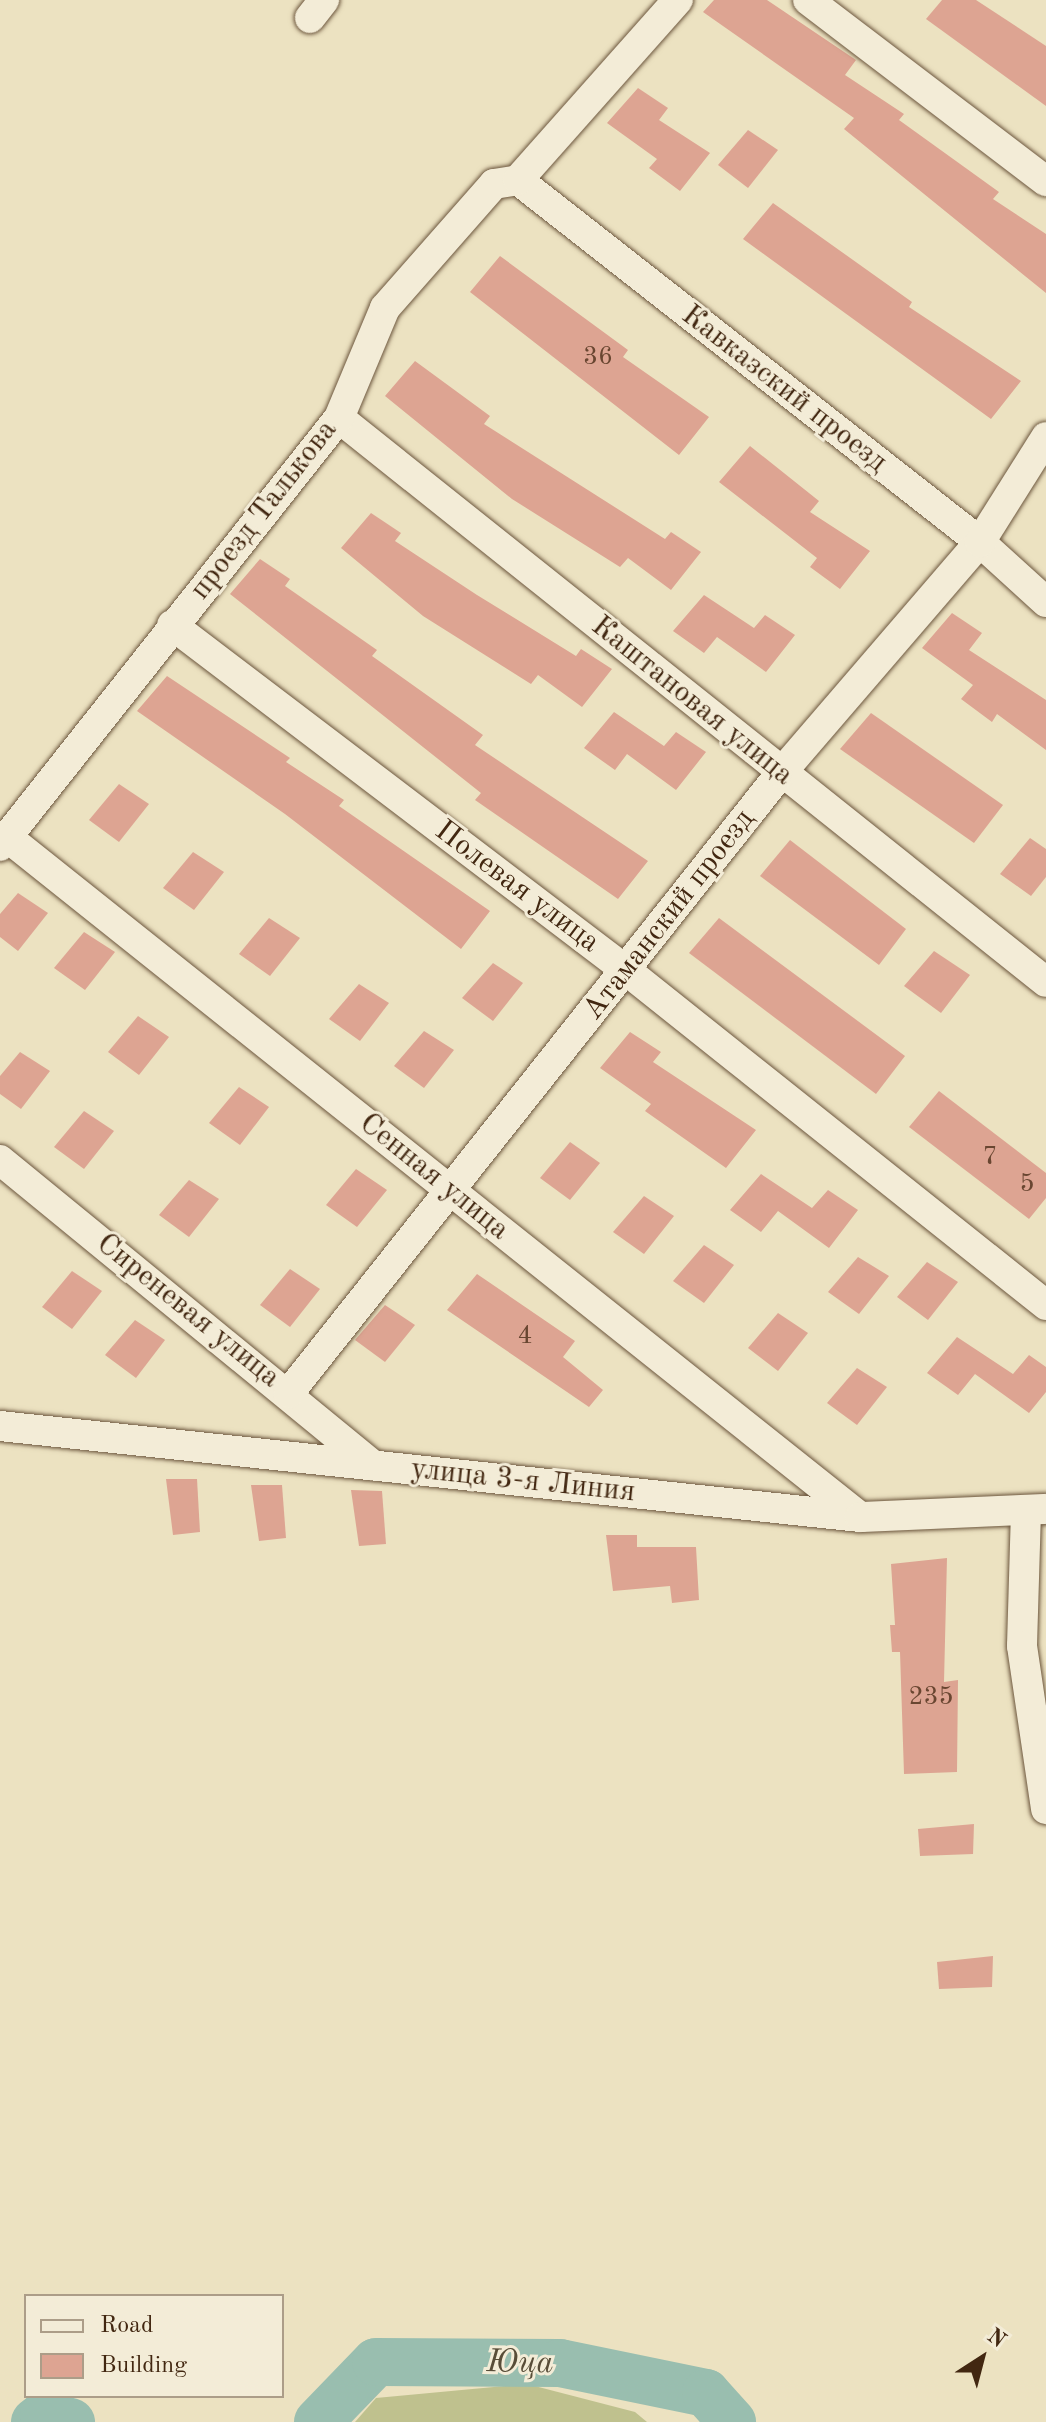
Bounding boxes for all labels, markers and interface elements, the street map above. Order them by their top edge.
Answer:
street label: Кавказский проезд [674,298,894,480]
house number: 36 [583,342,613,374]
street label: проезд Талькова [183,413,345,607]
street label: Каштановая улица [584,608,800,794]
street label: Атаманский проезд [576,802,762,1028]
street label: Полевая улица [427,813,607,961]
street label: Сенная улица [352,1106,516,1248]
house number: 7 [982,1142,998,1174]
house number: 5 [1019,1169,1035,1201]
street label: Сиреневая улица [89,1226,287,1396]
house number: 4 [517,1321,533,1353]
street label: улица 3-я Линия [409,1451,637,1511]
house number: 235 [908,1682,954,1714]
legend [24,2294,284,2398]
text: Road [100,2314,153,2338]
north arrow [942,2318,1022,2398]
text: N [983,2325,1009,2352]
water label: Юца [486,2344,554,2384]
text: Building [100,2354,187,2378]

